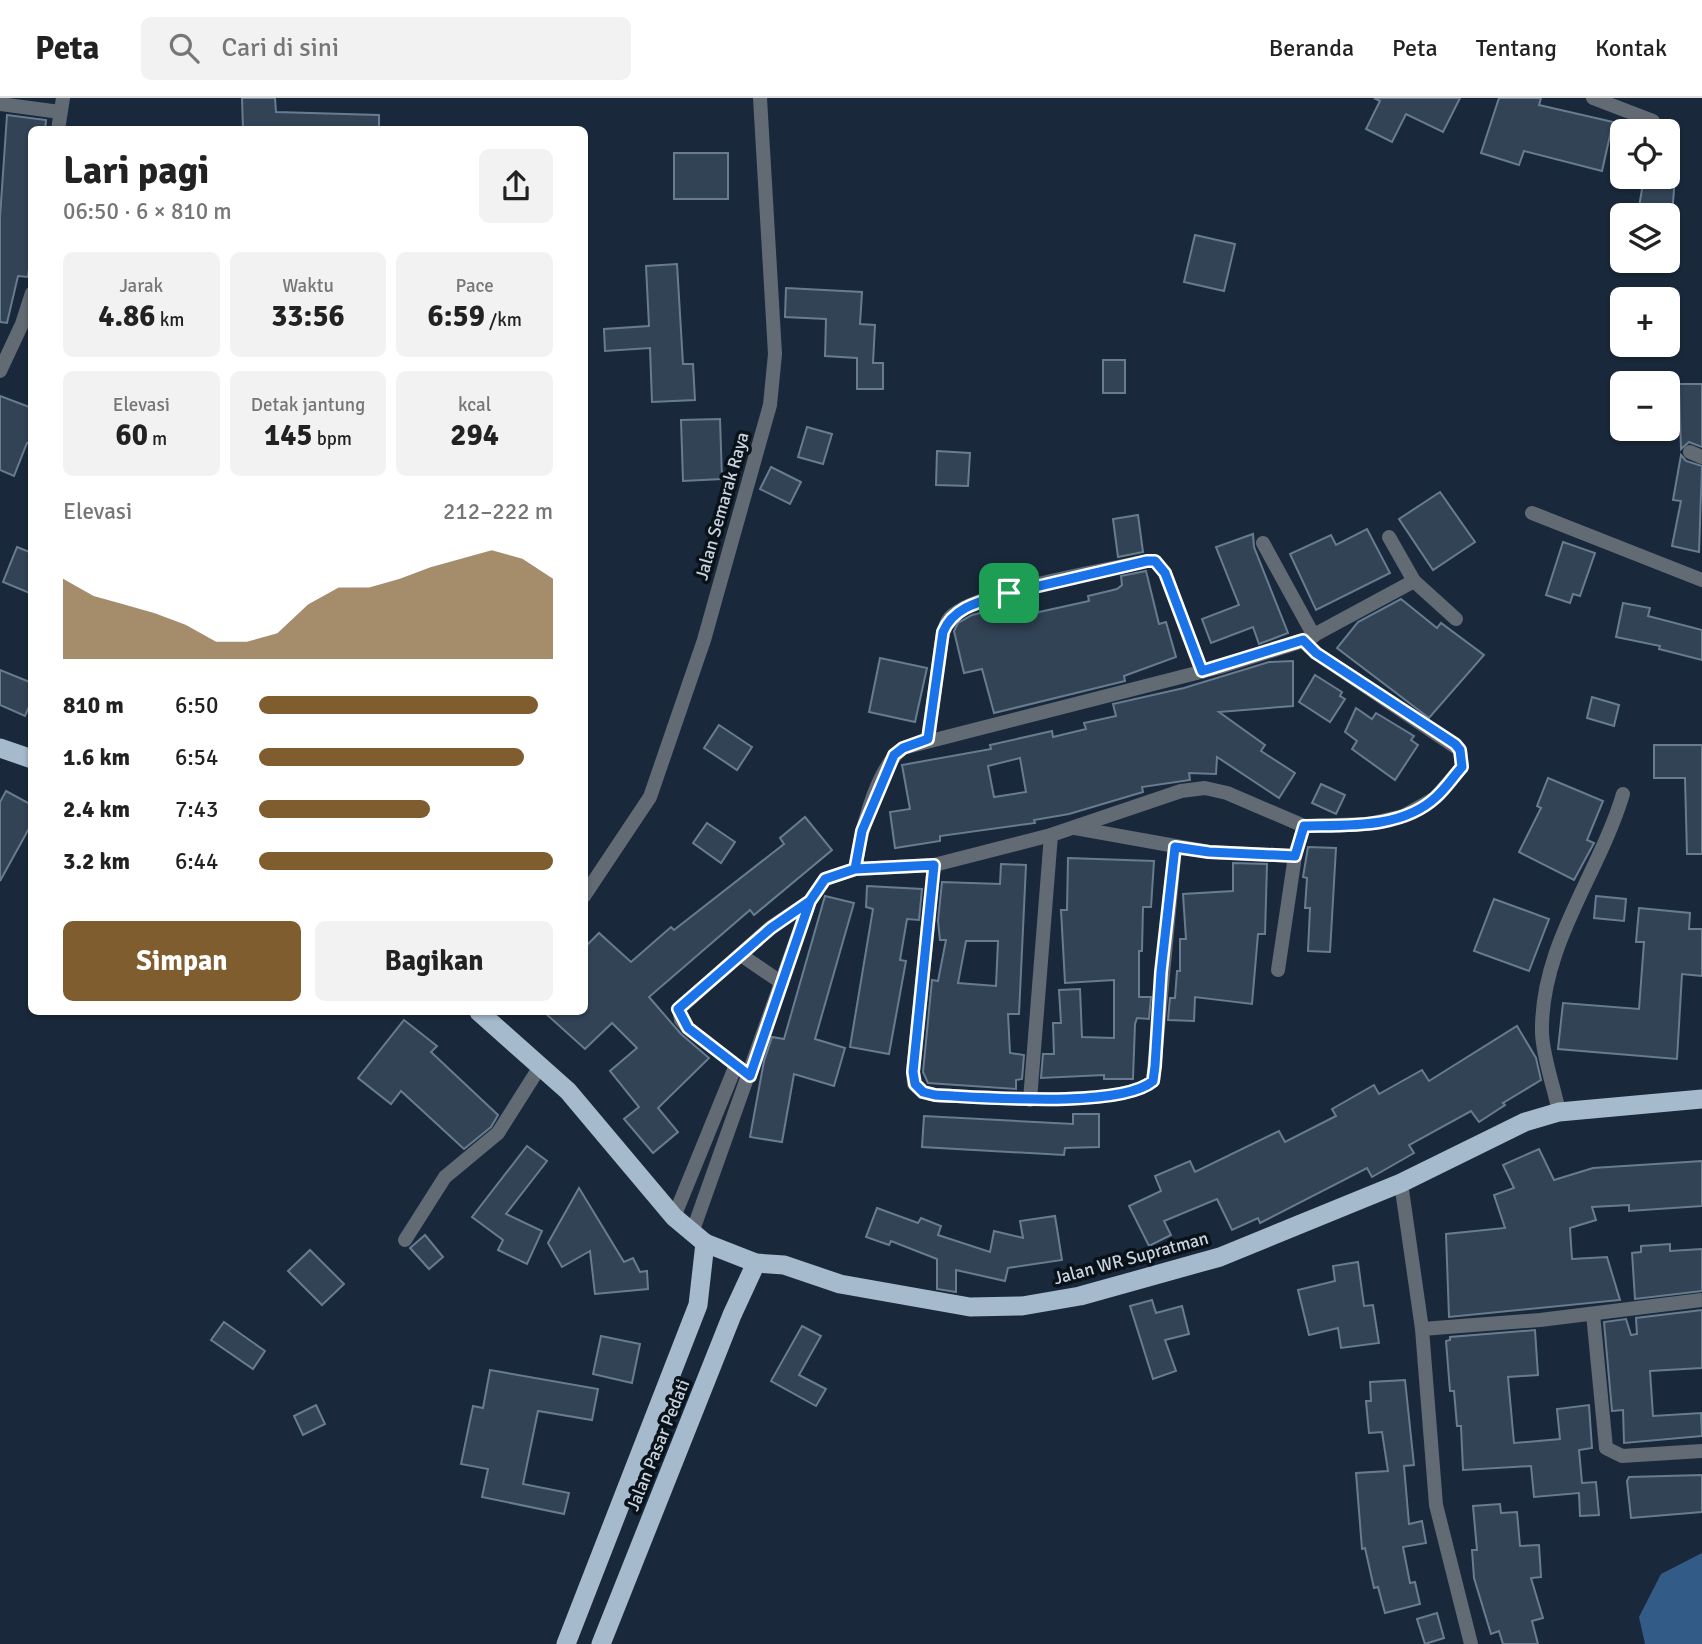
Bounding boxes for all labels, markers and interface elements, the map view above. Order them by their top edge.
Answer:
search box [141,17,631,80]
text: Peta [35,28,99,69]
icon: search [165,29,203,67]
text: Cari di sini [221,32,339,64]
text: Beranda [1269,33,1354,63]
text: Peta [1392,33,1438,63]
text: Tentang [1476,33,1557,63]
text: Kontak [1595,33,1667,63]
map controls [1610,119,1680,441]
button: locate [1610,119,1680,189]
text: Lari pagi [63,147,209,194]
button: share [479,149,553,223]
text: 06:50 · 6 × 810 m [63,197,232,226]
button: layers [1610,203,1680,273]
text: Jarak [119,274,163,298]
text: Waktu [282,274,334,298]
text: Pace [456,274,494,298]
button: + [1610,287,1680,357]
text: 4.86 [98,298,156,335]
text: 33:56 [271,298,345,335]
text: 6:59 [428,298,485,335]
text: km [156,308,184,332]
text: /km [485,308,522,332]
button: − [1610,371,1680,441]
text: Elevasi [113,393,170,417]
text: Detak jantung [251,393,365,417]
text: kcal [458,393,491,417]
text: 60 [115,417,148,454]
text: 145 [264,417,313,454]
text: 294 [450,417,499,454]
text: m [148,427,167,451]
text: bpm [313,427,352,451]
street label: Jalan Semarak Raya [690,429,754,583]
text: Elevasi [63,497,132,526]
text: 212–222 m [443,497,553,526]
pin [979,563,1039,623]
icon: arrive [990,574,1028,612]
text: 810 m [63,691,124,720]
text: 6:50 [175,691,218,720]
text: 1.6 km [63,743,130,772]
text: 6:54 [175,743,218,772]
text: 2.4 km [63,795,130,824]
text: 7:43 [175,795,218,824]
text: 3.2 km [63,847,130,876]
text: 6:44 [175,847,218,876]
button: Simpan [63,921,301,1001]
button: Bagikan [315,921,553,1001]
street label: Jalan WR Supratman [1051,1227,1211,1289]
street label: Jalan Pasar Pedati [622,1376,694,1514]

